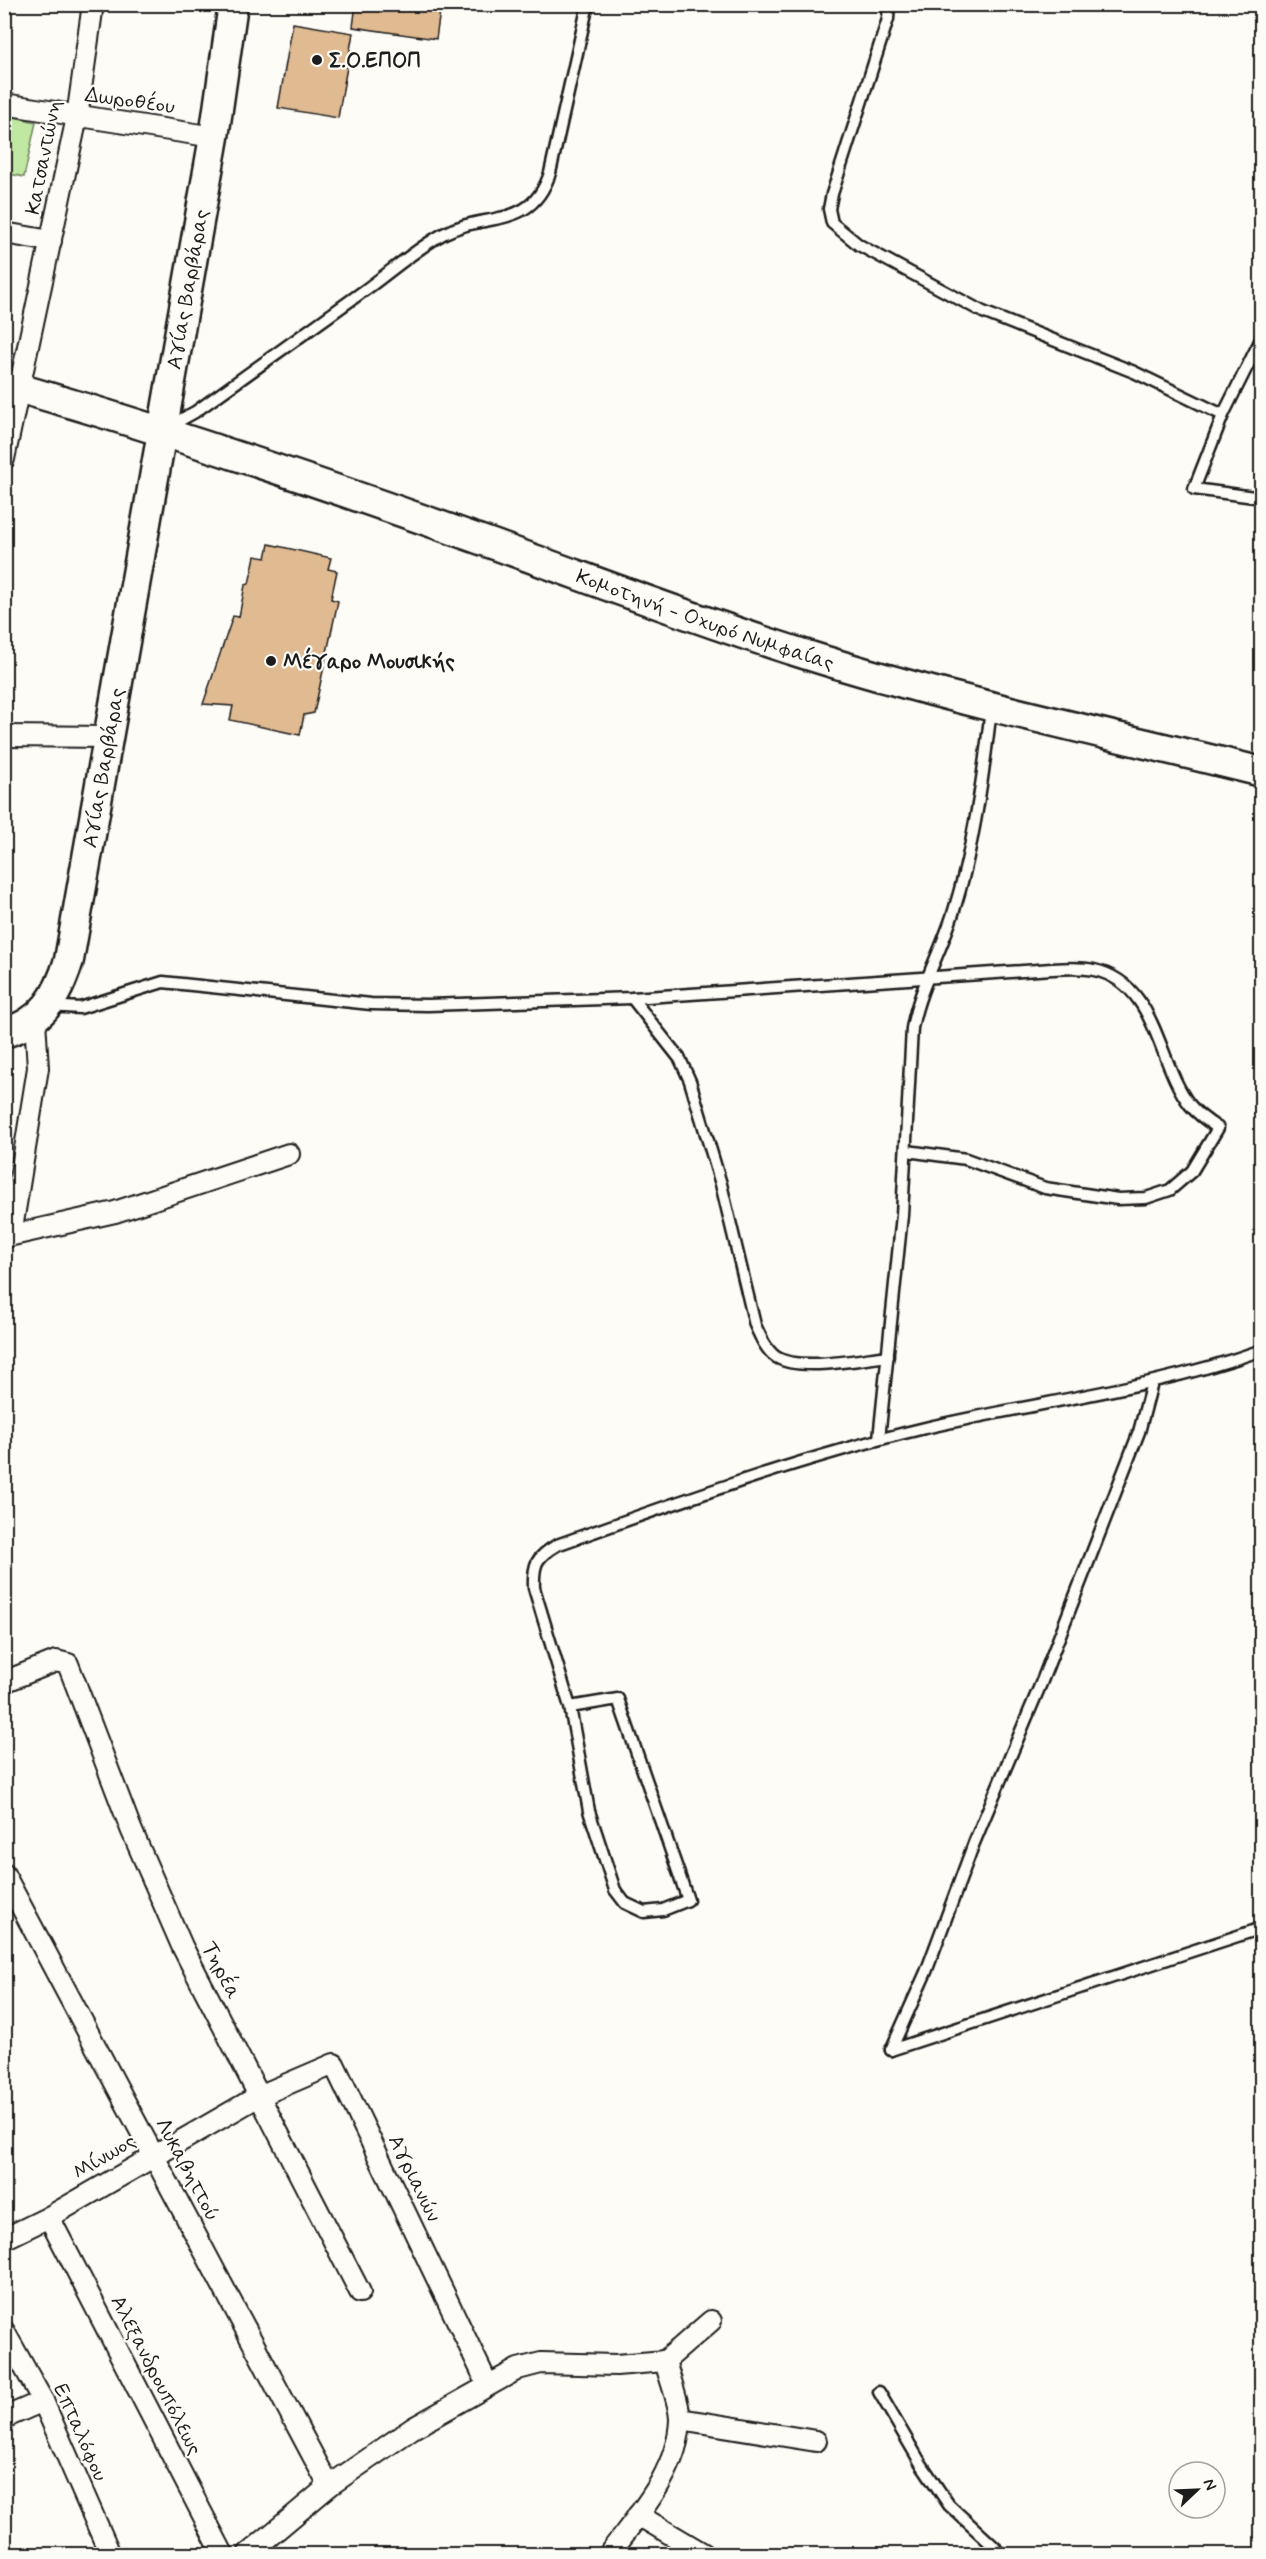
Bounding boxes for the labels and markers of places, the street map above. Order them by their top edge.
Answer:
place label: Σ.Ο.ΕΠΟΠ [329,47,421,75]
marker: Σ.Ο.ΕΠΟΠ [310,53,324,67]
place label: Μέγαρο Μουσικής [283,647,455,676]
marker: Μέγαρο Μουσικής [264,654,278,668]

